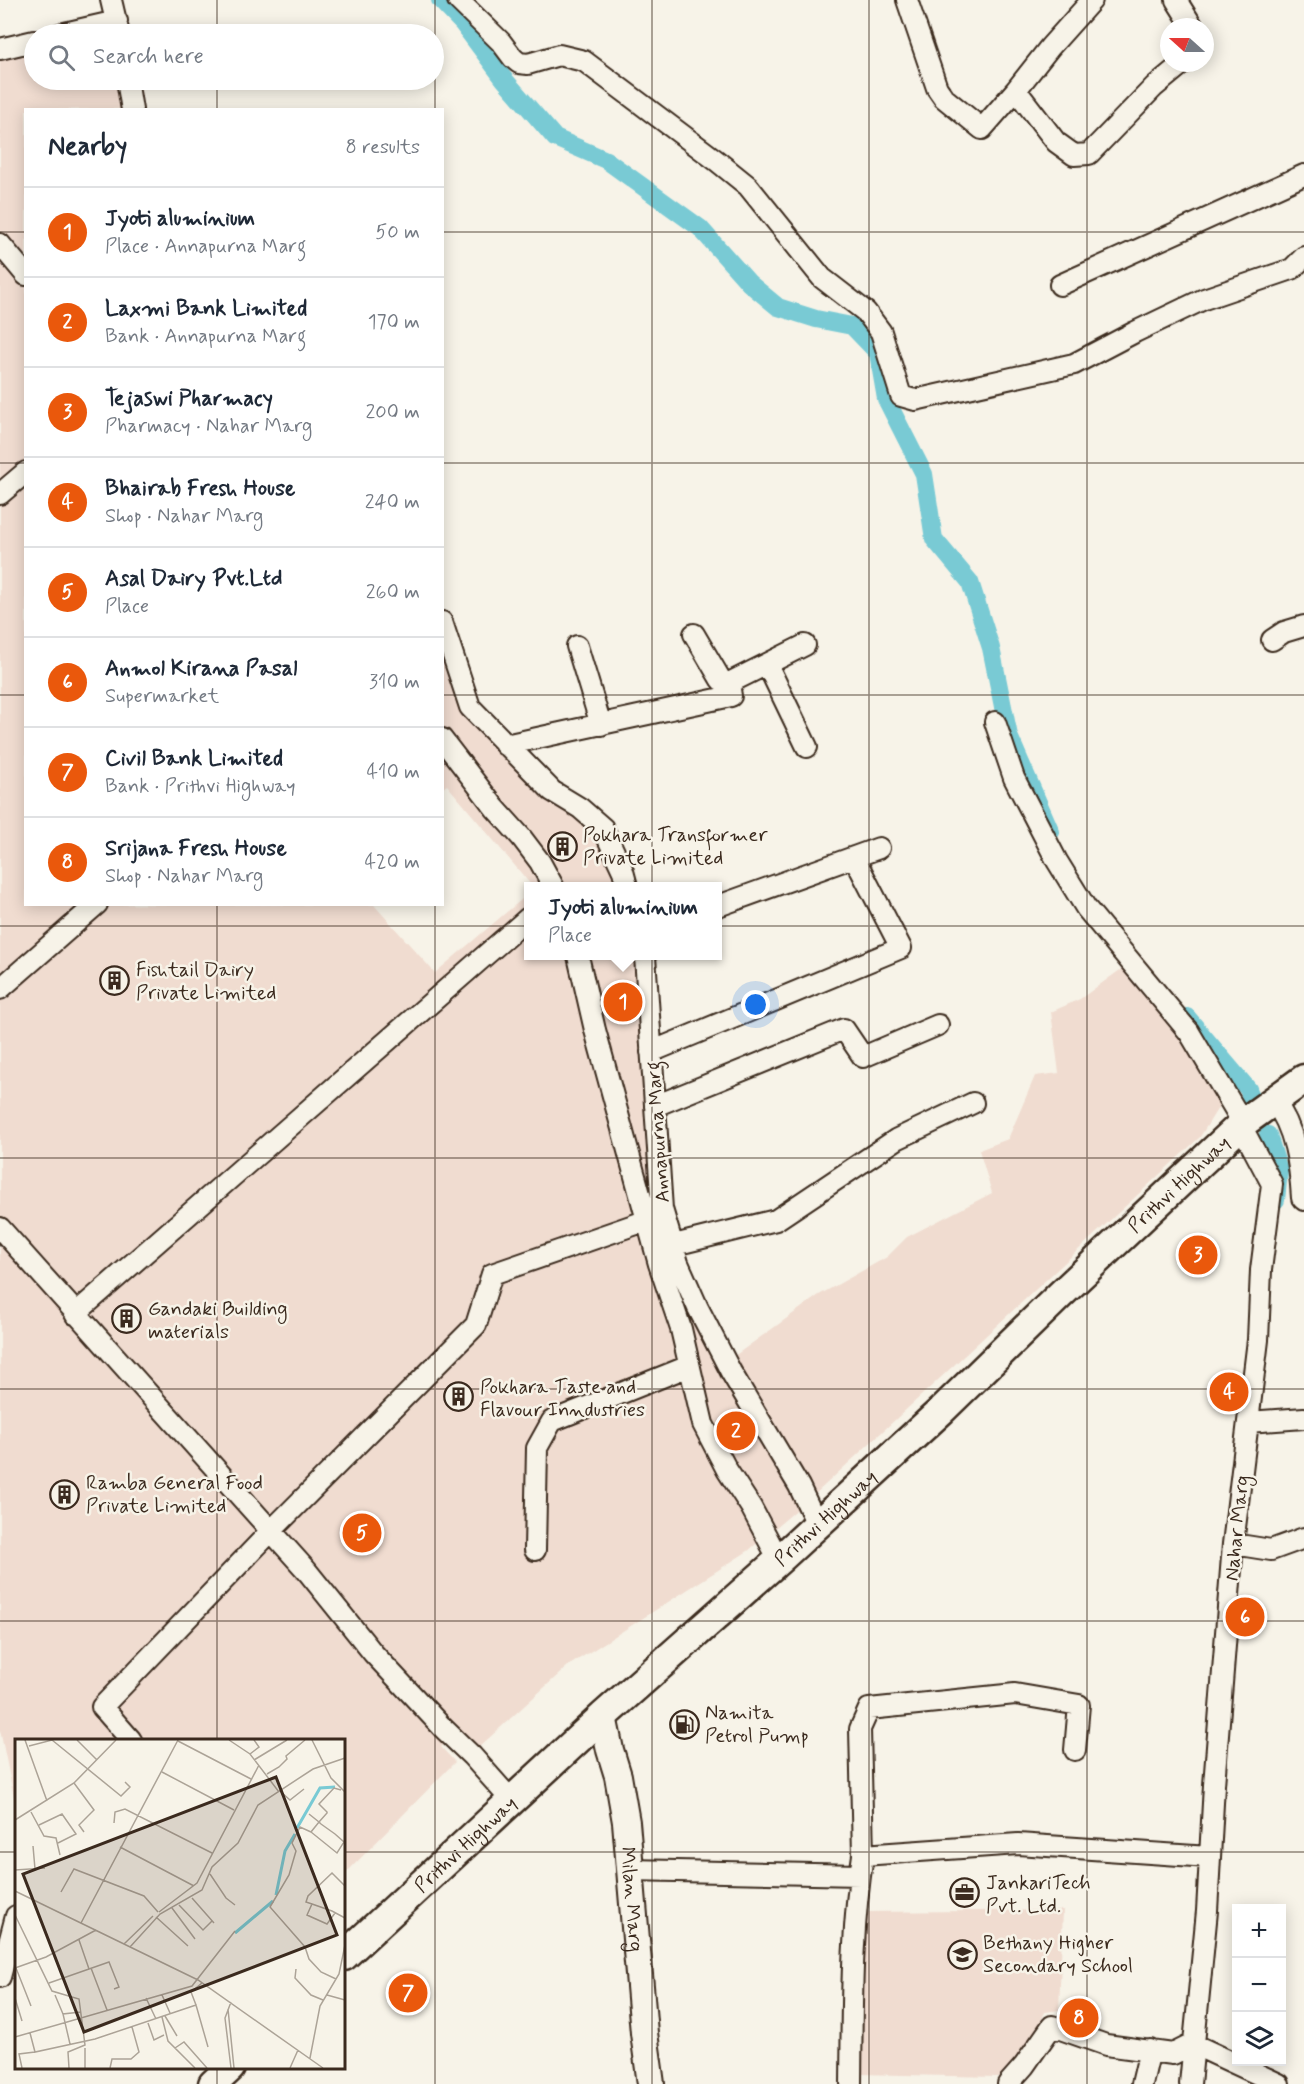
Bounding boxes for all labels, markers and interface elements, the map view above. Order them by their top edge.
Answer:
north arrow [1160,18,1214,72]
search box [24,24,444,90]
icon: search [45,41,78,74]
text: Search here [93,43,204,71]
text: Nearby [48,130,127,164]
text: 8 results [346,134,420,161]
text: Jyoti aluminium [105,205,255,233]
text: 1 [63,219,72,246]
text: 50 m [375,219,420,246]
text: Place · Annapurna Marg [105,233,306,260]
text: Laxmi Bank Limited [105,295,307,323]
text: 2 [63,309,72,336]
text: 170 m [368,309,420,336]
text: Bank · Annapurna Marg [105,323,306,350]
text: Tejaswi Pharmacy [105,385,273,413]
text: 3 [63,399,72,426]
text: 200 m [365,399,420,426]
text: Pharmacy · Nahar Marg [105,413,312,440]
text: Bhairab Fresh House [105,475,295,503]
text: 4 [62,489,73,516]
text: 240 m [365,489,420,516]
text: Shop · Nahar Marg [105,503,263,530]
text: Asal Dairy Pvt.Ltd [105,565,282,593]
text: 5 [62,579,74,606]
text: 260 m [366,579,420,606]
text: Place [105,593,149,620]
text: Anmol Kirana Pasal [105,655,297,683]
text: 6 [62,669,73,696]
text: 310 m [369,669,420,696]
text: Supermarket [105,683,219,710]
text: Civil Bank Limited [105,745,283,773]
text: 7 [61,759,74,786]
text: 410 m [366,759,420,786]
text: Bank · Prithvi Highway [105,773,296,800]
place label: Pokhara Transformer Private Limited [583,822,768,872]
building icon: Pokhara Transformer Private Limited [546,830,578,862]
text: Srijana Fresh House [105,835,287,863]
text: 8 [62,849,73,876]
text: 420 m [364,849,420,876]
text: Shop · Nahar Marg [105,863,263,890]
popup [524,882,722,960]
text: Jyoti aluminium [548,894,698,922]
text: Place [548,922,592,949]
place label: Fishtail Dairy Private Limited [136,957,276,1007]
building icon: Fishtail Dairy Private Limited [99,964,131,996]
pin: 1 [604,980,642,1024]
your location [741,990,770,1019]
street label: Annapurna Marg [640,1060,679,1204]
street label: Prithvi Highway [1122,1130,1236,1240]
pin: 3 [1178,1232,1218,1278]
place label: Gandaki Building materials [148,1296,287,1346]
building icon: Gandaki Building materials [111,1303,143,1335]
pin: 4 [1210,1370,1248,1414]
place label: Pokhara Taste and Flavour Inndustries [480,1374,645,1424]
building icon: Pokhara Taste and Flavour Inndustries [443,1381,475,1413]
pin: 2 [716,1408,756,1454]
street label: Prithvi Highway [769,1464,884,1573]
place label: Ramba General Food Private Limited [86,1470,263,1520]
street label: Nahar Marg [1219,1474,1257,1583]
building icon: Ramba General Food Private Limited [49,1478,81,1510]
pin: 5 [342,1510,382,1556]
pin: 6 [1226,1594,1264,1640]
place label: Namita Petrol Pump [705,1700,809,1750]
fuel station icon: Namita Petrol Pump [668,1708,700,1740]
inset map [15,1739,345,2069]
street label: Prithvi Highway [409,1790,523,1899]
street label: Milan Marg [613,1846,649,1953]
place label: JankariTech Pvt. Ltd. [986,1870,1091,1920]
office icon: JankariTech Pvt. Ltd. [949,1877,981,1909]
map controls [1232,1904,1286,2066]
button: + [1232,1904,1286,1958]
place label: Bethany Higher Secondary School [983,1930,1133,1980]
school or university icon: Bethany Higher Secondary School [946,1938,978,1970]
button: − [1232,1958,1286,2012]
pin: 7 [388,1970,428,2016]
pin: 8 [1060,1996,1098,2040]
button: layers [1232,2012,1286,2066]

